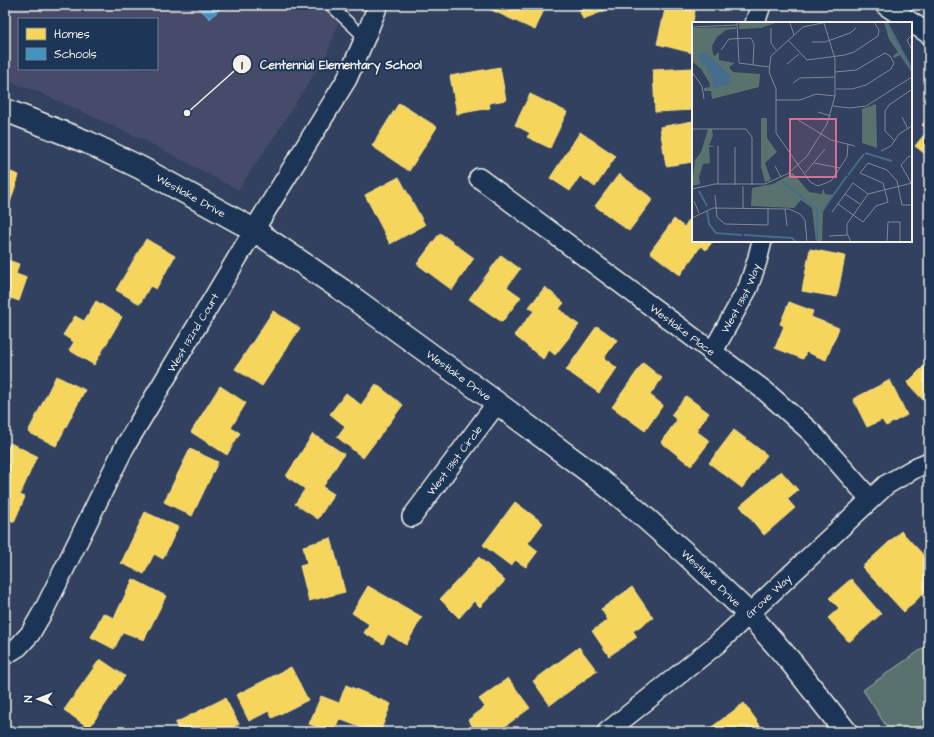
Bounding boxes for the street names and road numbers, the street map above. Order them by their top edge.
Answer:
street label: Westlake Drive [153,171,228,221]
street label: West 131st Way [718,262,765,336]
street label: West 132nd Court [164,290,223,375]
street label: Westlake Place [647,301,718,359]
street label: Westlake Drive [423,347,494,404]
street label: West 131st Circle [424,422,486,498]
street label: Westlake Drive [678,546,744,610]
street label: Grove Way [742,571,795,622]

